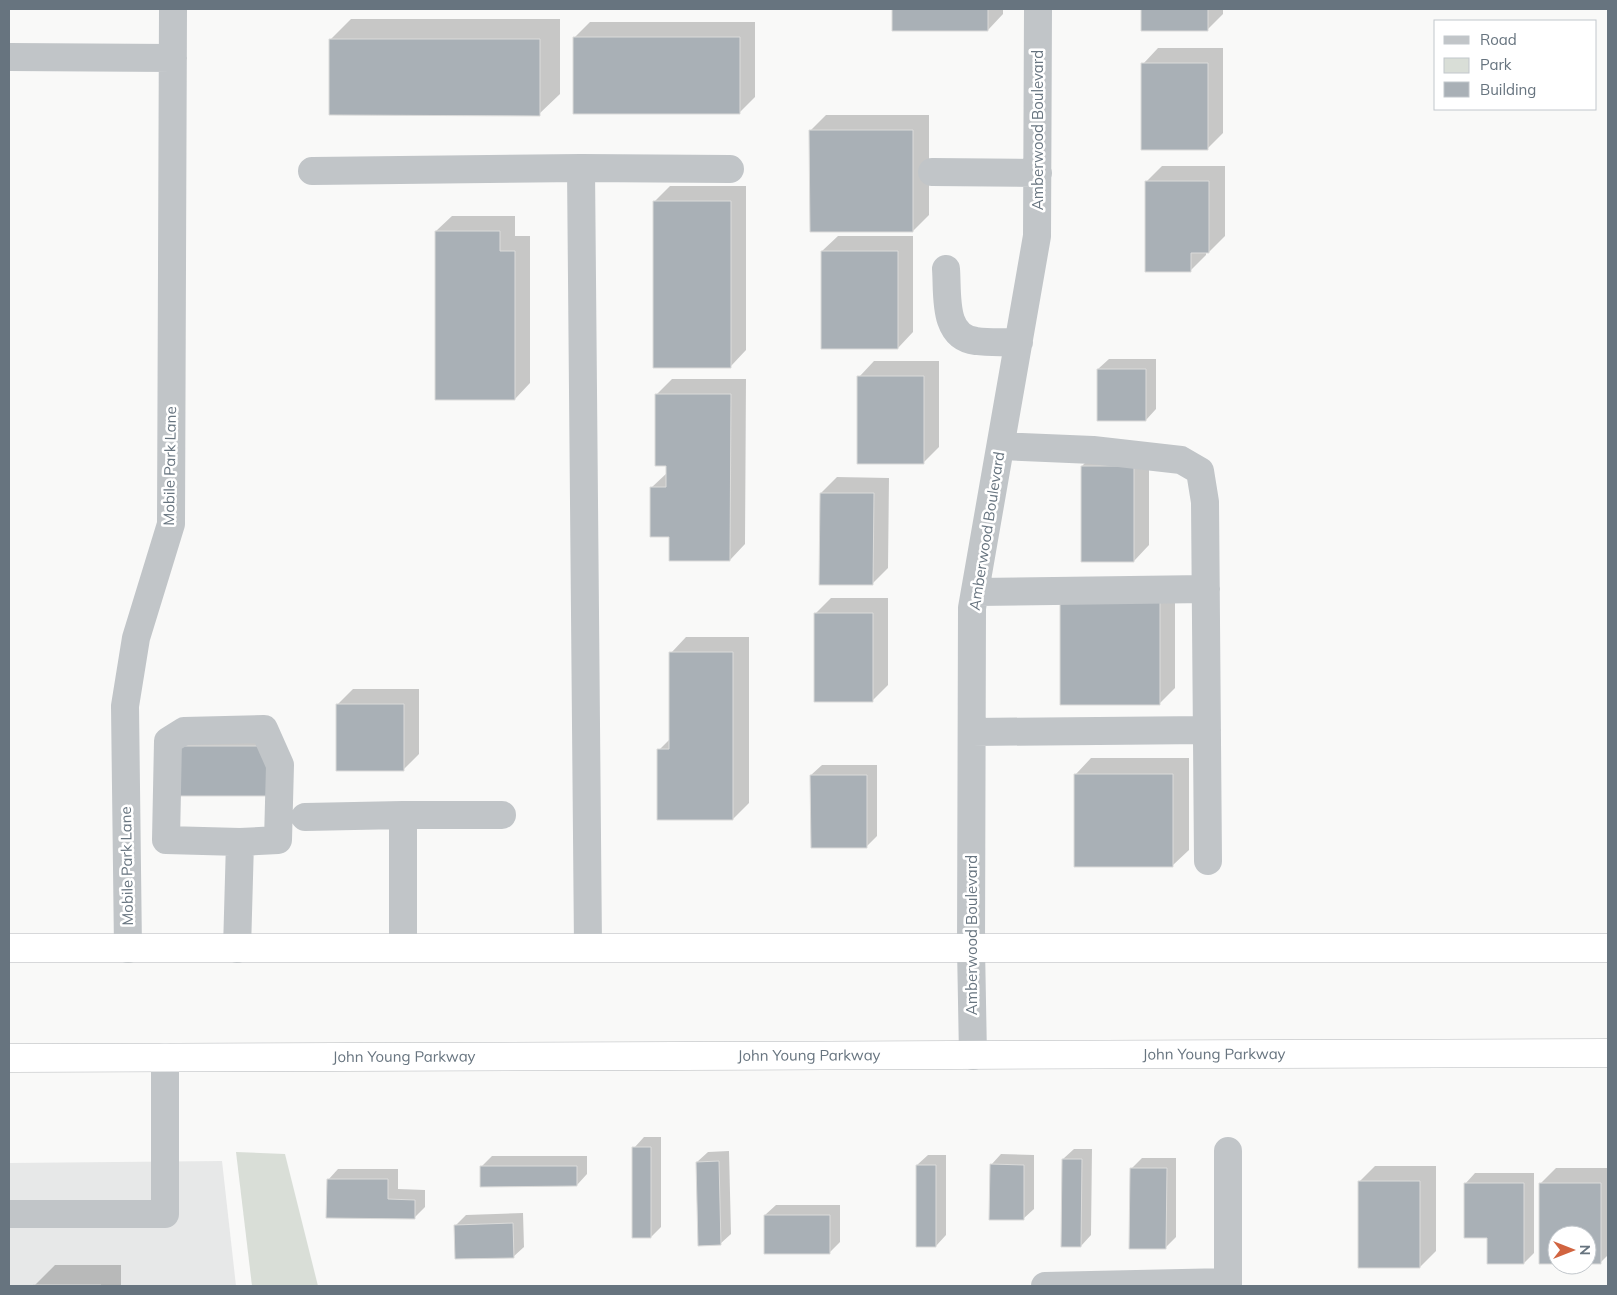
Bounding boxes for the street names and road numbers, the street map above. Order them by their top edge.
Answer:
street label: Amberwood Boulevard [1028,50,1047,210]
street label: Mobile Park Lane [159,406,180,526]
street label: Amberwood Boulevard [965,450,1008,612]
street label: Mobile Park Lane [116,806,137,926]
street label: Amberwood Boulevard [962,855,981,1015]
street label: John Young Parkway [1142,1044,1286,1063]
street label: John Young Parkway [737,1045,881,1065]
street label: John Young Parkway [332,1047,476,1066]

